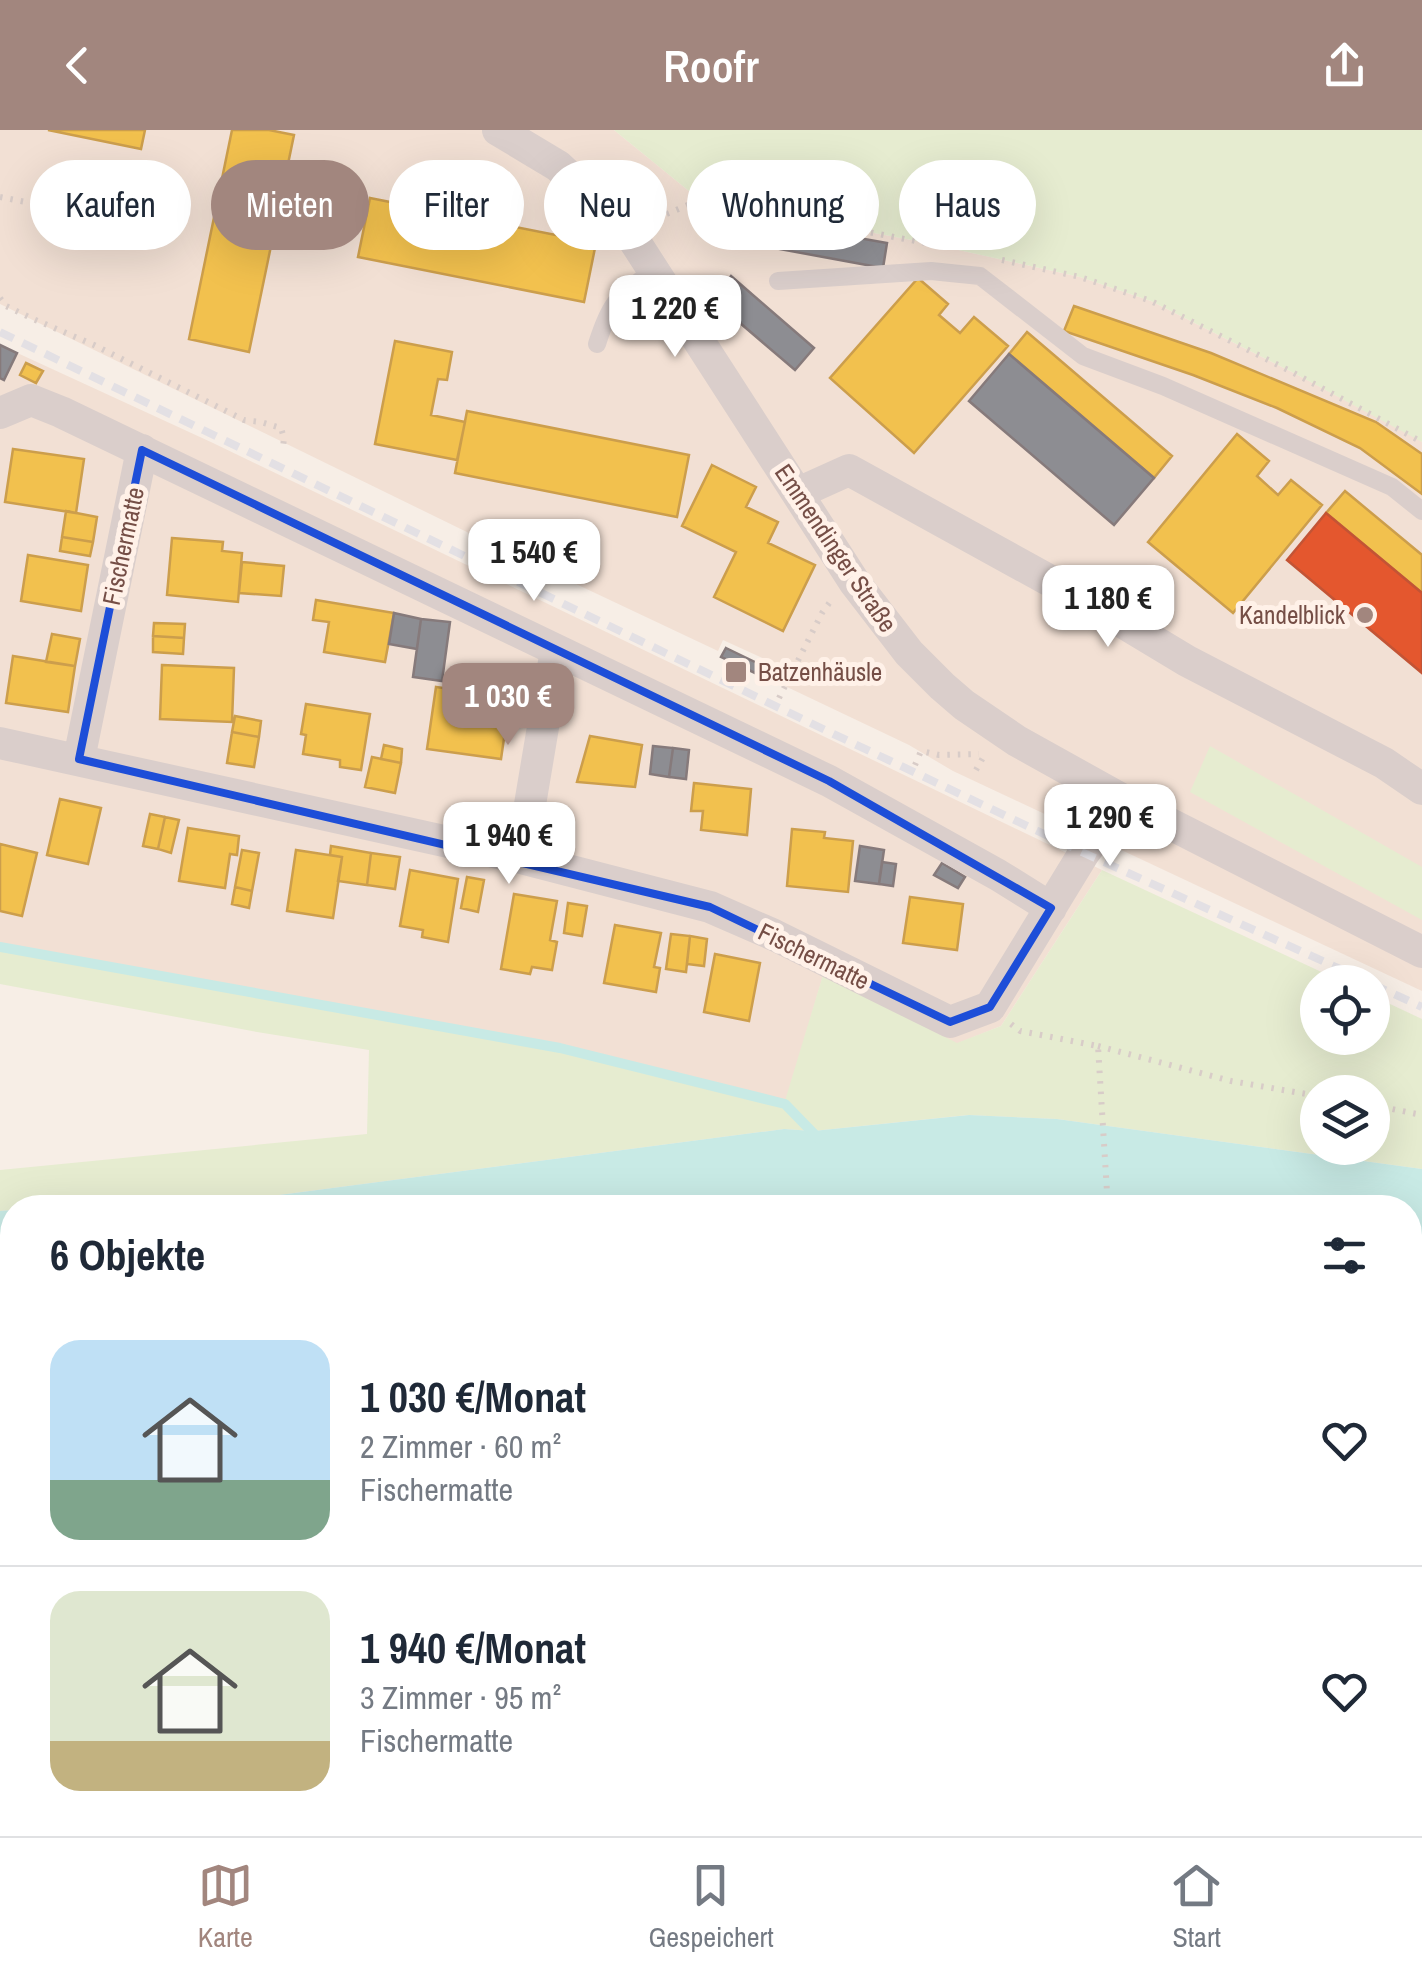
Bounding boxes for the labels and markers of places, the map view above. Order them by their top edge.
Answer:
pin: 1 220 € [583,275,767,360]
pin: 1 540 € [442,519,626,604]
pin: 1 180 € [1016,565,1200,650]
place label: Kandelblick [1239,598,1346,632]
marker: Kandelblick [1354,604,1376,626]
place label: Batzenhäusle [758,655,882,689]
marker: Batzenhäusle [723,659,749,685]
pin: 1 030 € [416,663,600,748]
pin: 1 290 € [1018,784,1202,869]
pin: 1 940 € [417,802,601,887]

